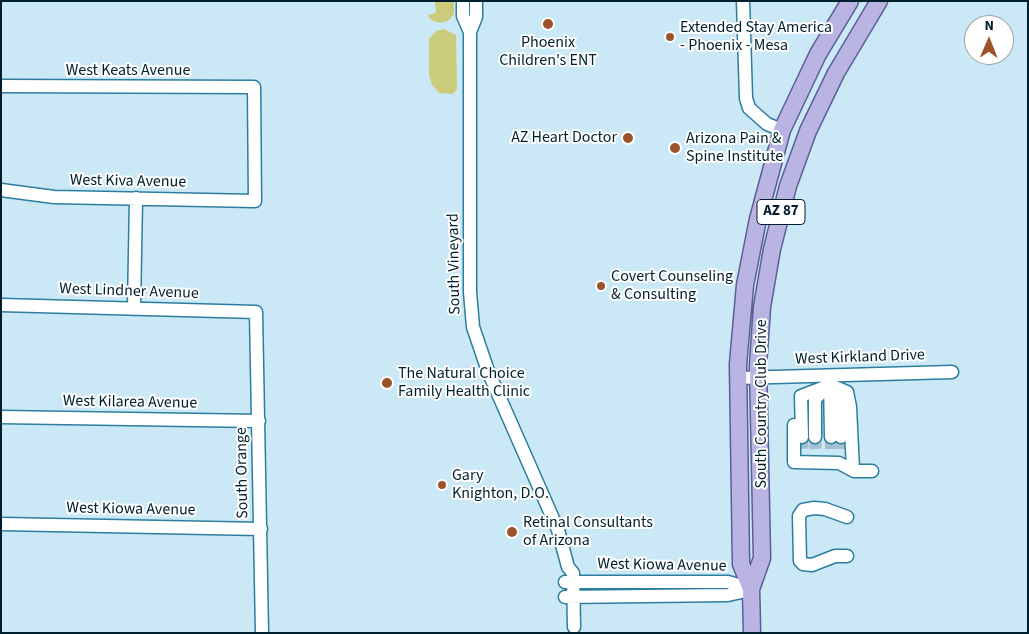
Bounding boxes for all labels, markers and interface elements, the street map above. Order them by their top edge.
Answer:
north arrow [964,15,1014,65]
text: N [984,16,994,36]
marker: Phoenix Children's ENT [541,17,555,31]
place label: Extended Stay America - Phoenix - Mesa [680,18,832,56]
marker: Extended Stay America - Phoenix - Mesa [664,31,676,43]
place label: Phoenix Children's ENT [499,33,597,71]
street label: West Keats Avenue [66,61,190,81]
place label: AZ Heart Doctor [511,128,617,148]
place label: Arizona Pain & Spine Institute [686,129,783,167]
marker: AZ Heart Doctor [621,131,635,145]
marker: Arizona Pain & Spine Institute [668,141,682,155]
street label: West Kiva Avenue [70,171,186,193]
road number: AZ 87 [757,200,805,224]
street label: South Vineyard [445,213,465,315]
place label: Covert Counseling & Consulting [611,267,733,305]
street label: West Lindner Avenue [59,280,199,304]
marker: Covert Counseling & Consulting [595,280,607,292]
street label: South Country Club Drive [752,319,772,489]
street label: West Kirkland Drive [795,346,925,370]
place label: The Natural Choice Family Health Clinic [398,364,530,402]
marker: The Natural Choice Family Health Clinic [380,376,394,390]
street label: West Kilarea Avenue [63,392,197,414]
street label: South Orange [233,427,253,519]
place label: Gary Knighton, D.O. [452,466,549,504]
marker: Gary Knighton, D.O. [436,479,448,491]
street label: West Kiowa Avenue [66,499,196,521]
place label: Retinal Consultants of Arizona [523,513,653,551]
marker: Retinal Consultants of Arizona [505,525,519,539]
street label: West Kiowa Avenue [597,555,727,577]

